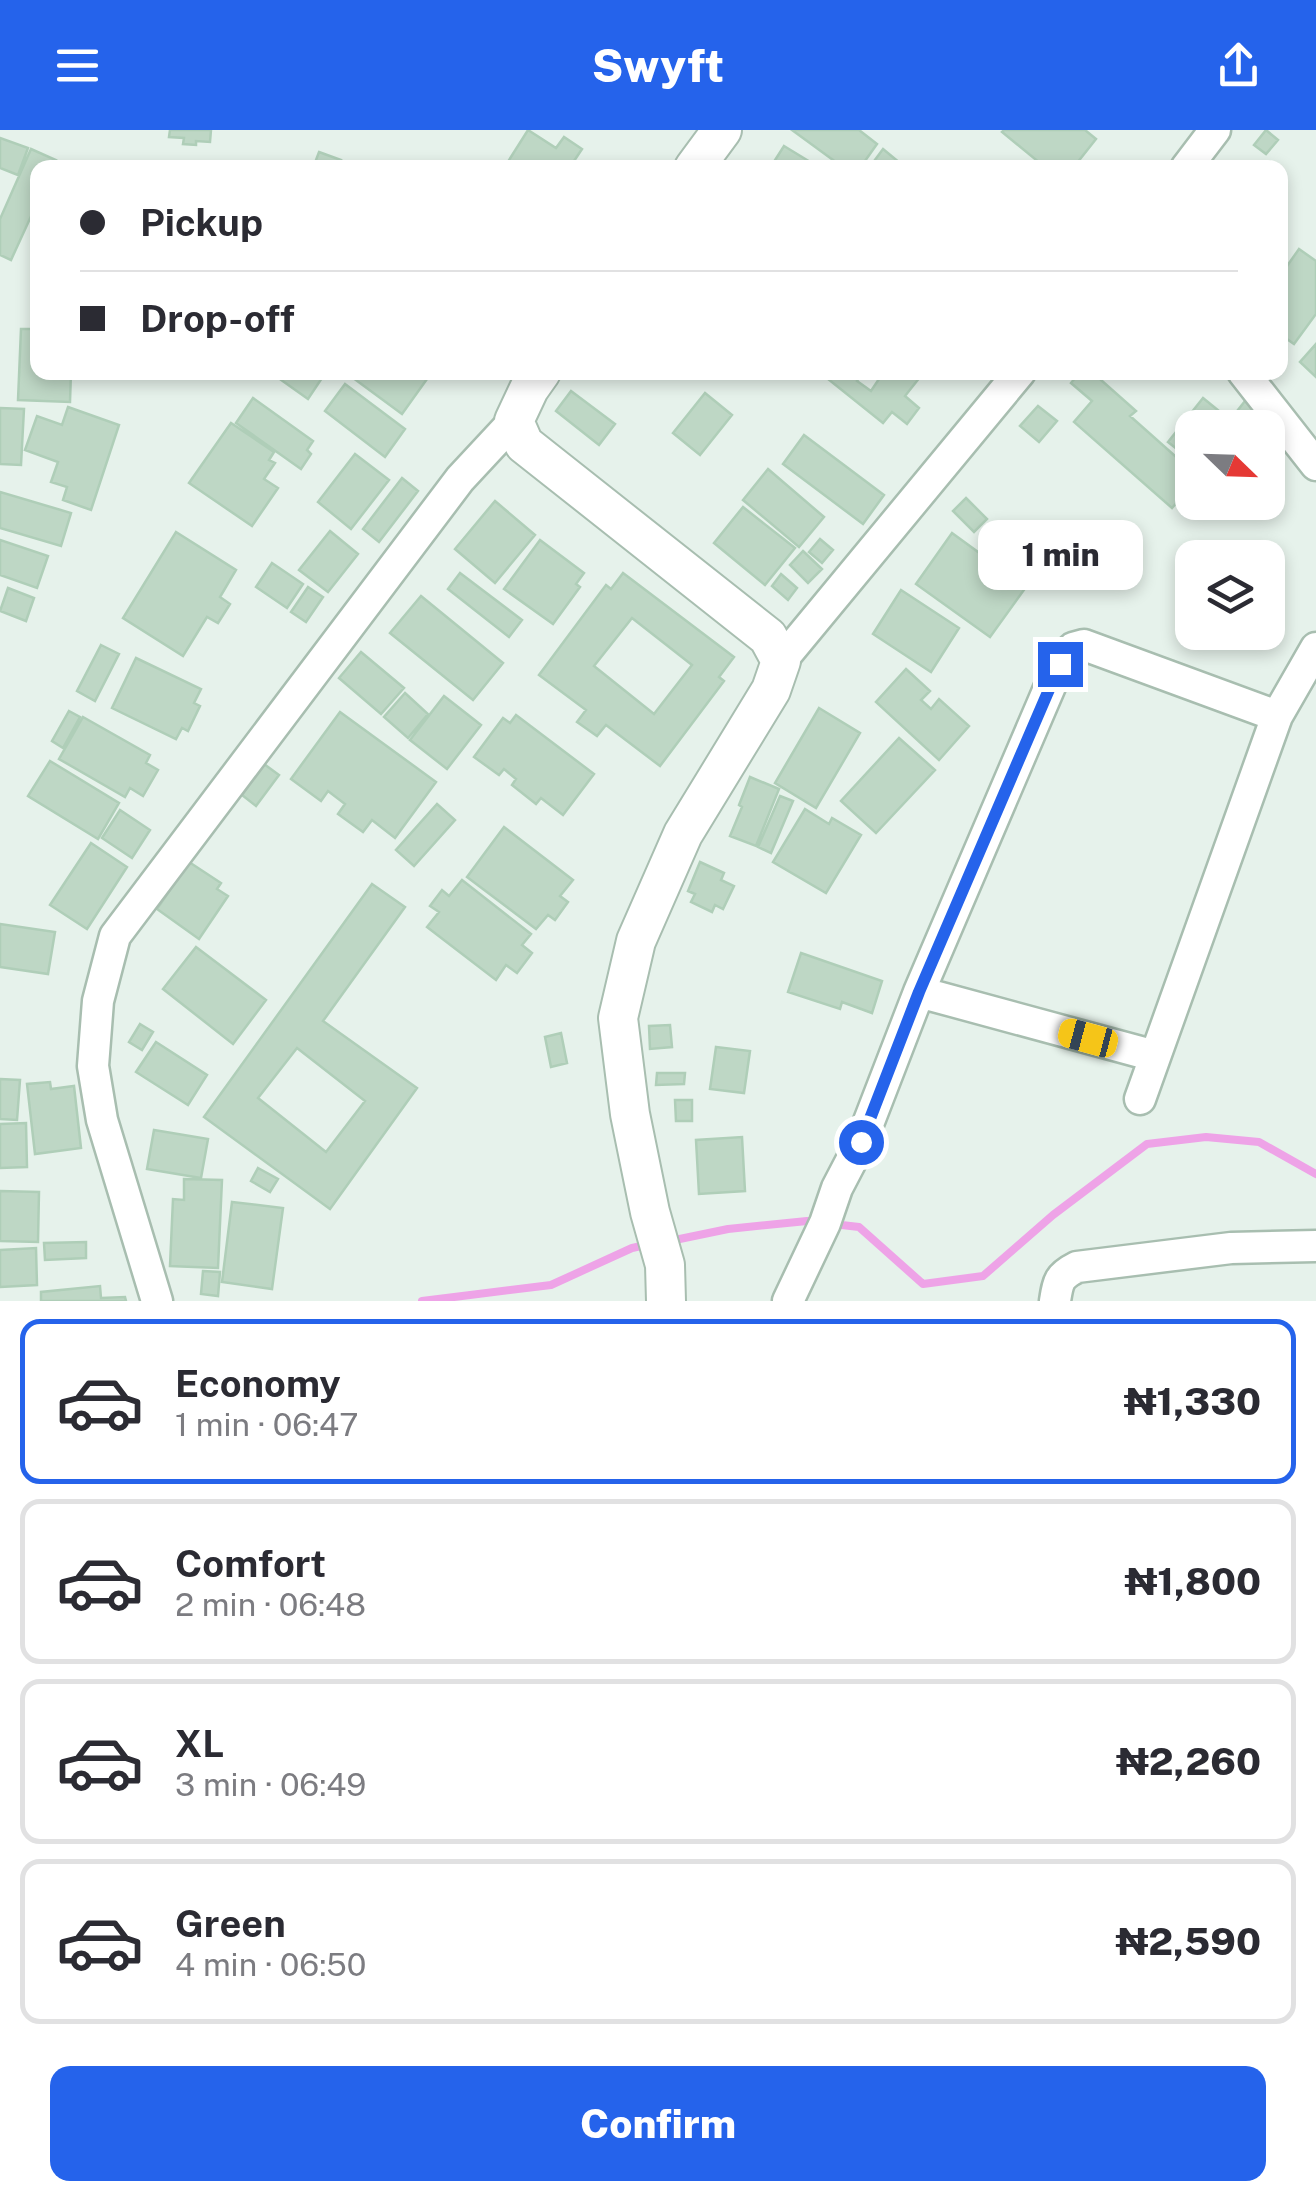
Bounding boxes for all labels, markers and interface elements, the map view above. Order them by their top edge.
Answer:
icon: menu [50,38,105,93]
icon: share [1211,38,1266,93]
text: Swyft [592,39,724,92]
text: Pickup [140,200,263,245]
text: Drop-off [140,296,295,341]
north arrow [1175,410,1285,520]
map controls [1175,410,1285,650]
callout: 1 min [978,519,1142,589]
text: 1 min [1021,536,1100,573]
button: layers [1175,540,1285,650]
route end [1038,642,1083,687]
car [1055,1016,1121,1060]
route start [839,1120,884,1165]
icon: car [55,1357,145,1447]
text: Economy [175,1361,341,1406]
text: ₦1,330 [1124,1379,1261,1424]
text: 1 min · 06:47 [175,1406,358,1443]
icon: car [55,1537,145,1627]
text: Comfort [175,1541,326,1586]
text: ₦1,800 [1125,1559,1261,1604]
text: 2 min · 06:48 [175,1586,366,1623]
icon: car [55,1717,145,1807]
text: XL [175,1721,224,1766]
text: ₦2,260 [1116,1739,1261,1784]
text: 3 min · 06:49 [175,1766,366,1803]
icon: car [55,1897,145,1987]
text: Green [175,1901,286,1946]
text: ₦2,590 [1115,1919,1261,1964]
text: 4 min · 06:50 [175,1946,366,1983]
button: Confirm [50,2066,1266,2181]

